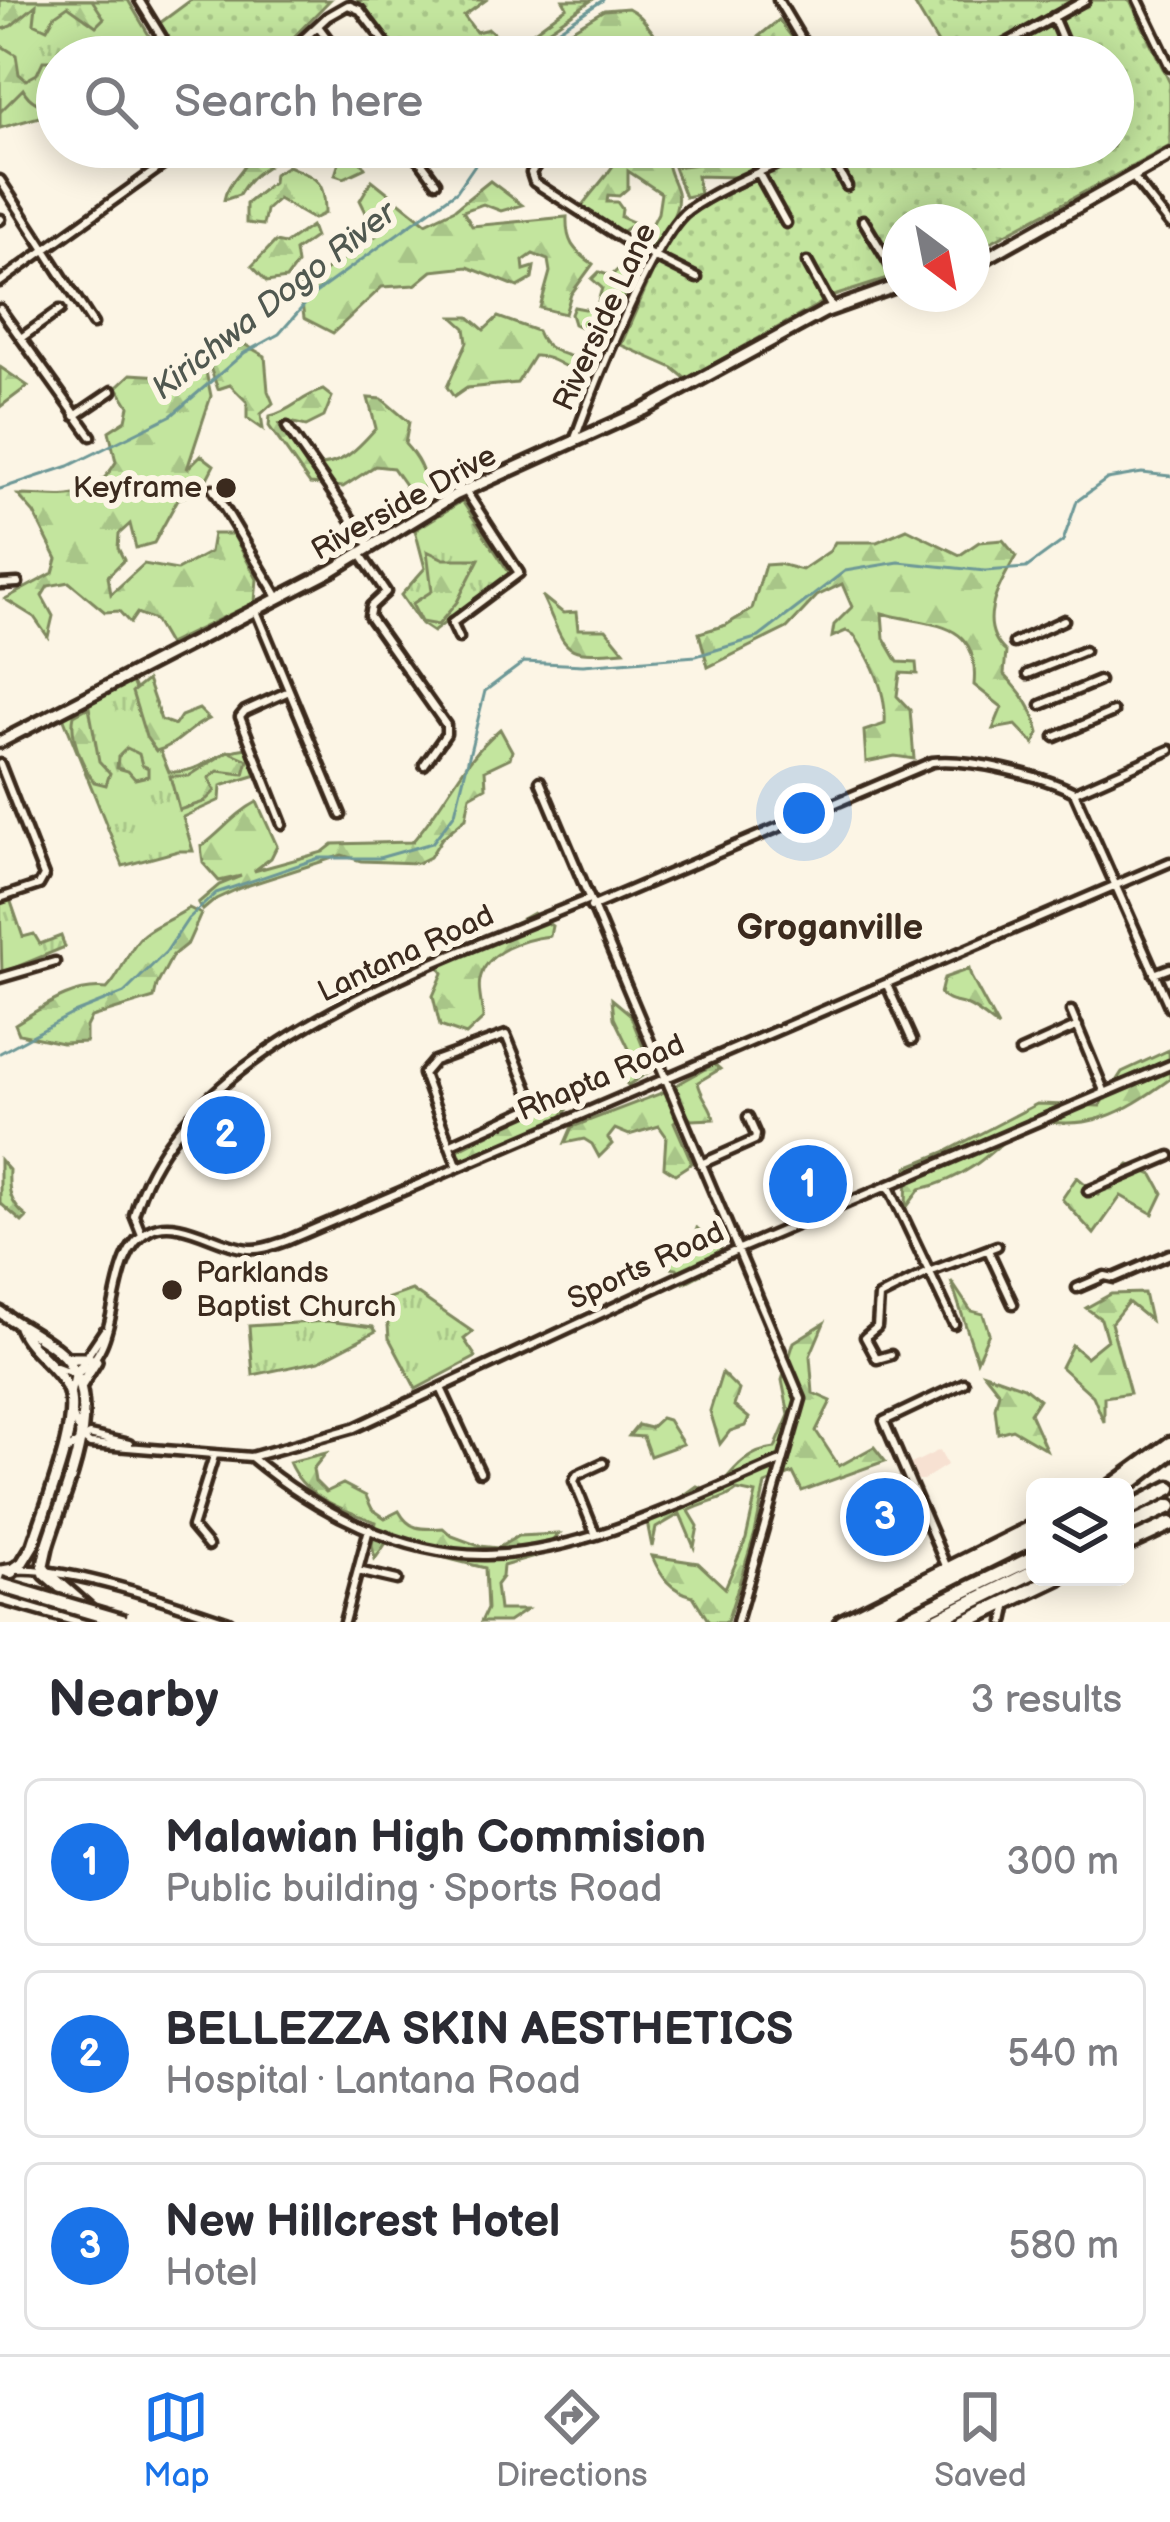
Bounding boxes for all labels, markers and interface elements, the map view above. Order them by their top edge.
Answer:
search box [36,36,1134,168]
icon: search [78,69,144,135]
text: Search here [174,75,423,130]
water label: Kirichwa Dogo River [144,192,406,409]
north arrow [882,204,990,312]
street label: Riverside Lane [546,217,664,417]
street label: Riverside Drive [305,437,503,569]
place label: Keyframe [73,470,202,506]
marker: Keyframe [213,475,239,501]
your location [774,783,834,843]
street label: Lantana Road [312,898,500,1010]
district label: Groganville [737,907,923,950]
street label: Rhapta Road [512,1027,690,1129]
pin: 2 [187,1090,265,1180]
pin: 1 [769,1139,847,1229]
street label: Sports Road [562,1214,730,1318]
place label: Parklands Baptist Church [196,1255,396,1325]
marker: Parklands Baptist Church [159,1277,185,1303]
pin: 3 [846,1472,924,1562]
map controls [1026,1478,1134,1586]
button: layers [1026,1478,1134,1586]
text: Nearby [48,1670,219,1731]
text: 3 results [970,1677,1122,1724]
text: Malawian High Commision [165,1811,706,1866]
text: 1 [82,1839,98,1886]
text: 300 m [1006,1839,1119,1886]
text: Public building · Sports Road [165,1866,662,1913]
text: BELLEZZA SKIN AESTHETICS [165,2003,793,2058]
text: 2 [78,2031,102,2078]
text: 540 m [1007,2031,1119,2078]
text: Hospital · Lantana Road [165,2058,581,2105]
text: New Hillcrest Hotel [165,2195,560,2250]
text: 3 [79,2223,101,2270]
text: 580 m [1008,2223,1119,2270]
text: Hotel [165,2250,258,2297]
tab: Map [143,2384,210,2496]
tab: Directions [496,2384,648,2496]
tab: Saved [934,2384,1027,2496]

